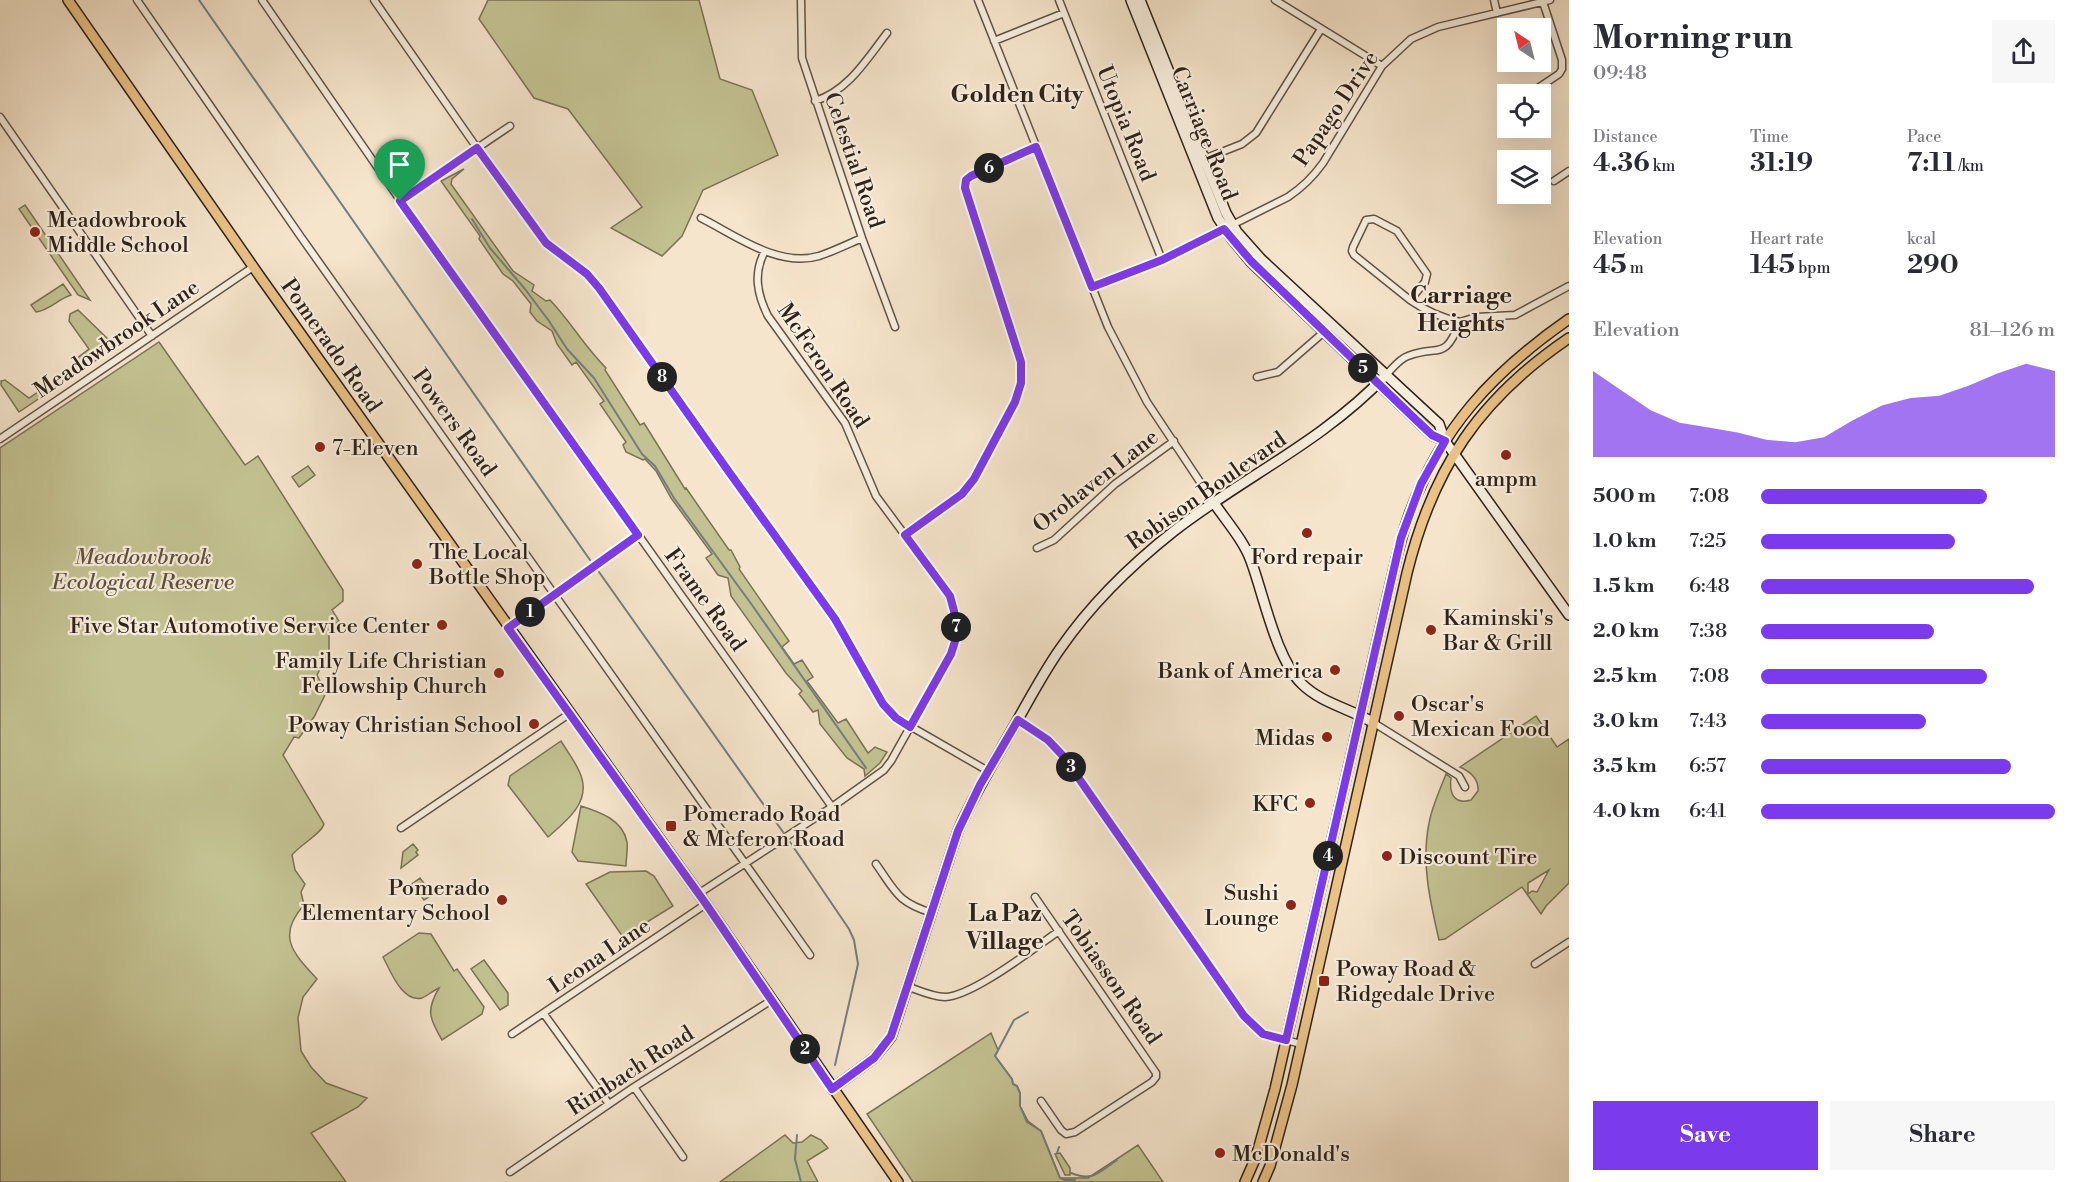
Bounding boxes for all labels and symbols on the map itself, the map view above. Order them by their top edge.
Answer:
north arrow [1497,18,1551,72]
street label: Papago Drive [1288,46,1385,172]
street label: Utopia Road [1090,62,1161,186]
street label: Carriage Road [1164,63,1243,205]
district label: Golden City [951,80,1084,110]
street label: Celestial Road [818,89,890,232]
pin [374,139,425,201]
pin: 6 [974,153,1004,183]
place label: Meadowbrook Middle School [47,207,189,259]
marker: Meadowbrook Middle School [28,225,42,239]
street label: Meadowbrook Lane [29,274,205,405]
street label: Pomerado Road [275,274,387,418]
district label: Carriage Heights [1410,281,1512,339]
street label: McFeron Road [771,298,875,434]
pin: 5 [1348,353,1378,383]
pin: 8 [647,362,677,392]
street label: Powers Road [406,364,502,482]
street label: Orohaven Lane [1028,424,1164,539]
street label: Robison Boulevard [1122,426,1292,556]
place label: 7-Eleven [332,435,419,462]
marker: 7-Eleven [313,440,327,454]
marker: ampm [1499,448,1513,462]
place label: ampm [1475,466,1537,493]
marker: Ford repair [1300,526,1314,540]
place label: The Local Bottle Shop [428,539,545,591]
street label: Frame Road [658,543,751,657]
park label: Meadowbrook Ecological Reserve [51,544,234,596]
place label: Ford repair [1251,544,1363,571]
marker: The Local Bottle Shop [410,557,424,571]
pin: 1 [515,597,545,627]
place label: Kaminski's Bar & Grill [1442,605,1554,657]
pin: 7 [941,612,971,642]
place label: Five Star Automotive Service Center [70,613,430,640]
marker: Five Star Automotive Service Center [435,618,449,632]
marker: Kaminski's Bar & Grill [1424,623,1438,637]
place label: Family Life Christian Fellowship Church [275,648,487,700]
place label: Bank of America [1157,658,1324,685]
marker: Bank of America [1328,663,1342,677]
marker: Family Life Christian Fellowship Church [492,666,506,680]
place label: Oscar's Mexican Food [1411,691,1550,743]
marker: Oscar's Mexican Food [1392,709,1406,723]
place label: Poway Christian School [288,712,522,739]
marker: Poway Christian School [527,717,541,731]
place label: Midas [1255,725,1315,752]
marker: Midas [1320,730,1334,744]
pin: 3 [1056,752,1086,782]
place label: KFC [1252,791,1298,818]
marker: KFC [1303,796,1317,810]
place label: Pomerado Road & Mcferon Road [683,801,845,853]
marker: Pomerado Road & Mcferon Road [664,819,678,833]
pin: 4 [1313,841,1343,871]
place label: Discount Tire [1399,844,1537,871]
marker: Discount Tire [1380,849,1394,863]
place label: Pomerado Elementary School [301,875,490,927]
place label: Sushi Lounge [1204,880,1279,932]
marker: Pomerado Elementary School [495,893,509,907]
marker: Sushi Lounge [1284,898,1298,912]
district label: La Paz Village [965,899,1044,957]
street label: Tobiasson Road [1055,906,1167,1050]
street label: Leona Lane [544,912,656,1000]
place label: Poway Road & Ridgedale Drive [1336,956,1495,1008]
marker: Poway Road & Ridgedale Drive [1317,974,1331,988]
street label: Rimbach Road [563,1020,699,1122]
pin: 2 [790,1034,820,1064]
place label: McDonald's [1232,1141,1350,1168]
marker: McDonald's [1213,1146,1227,1160]

